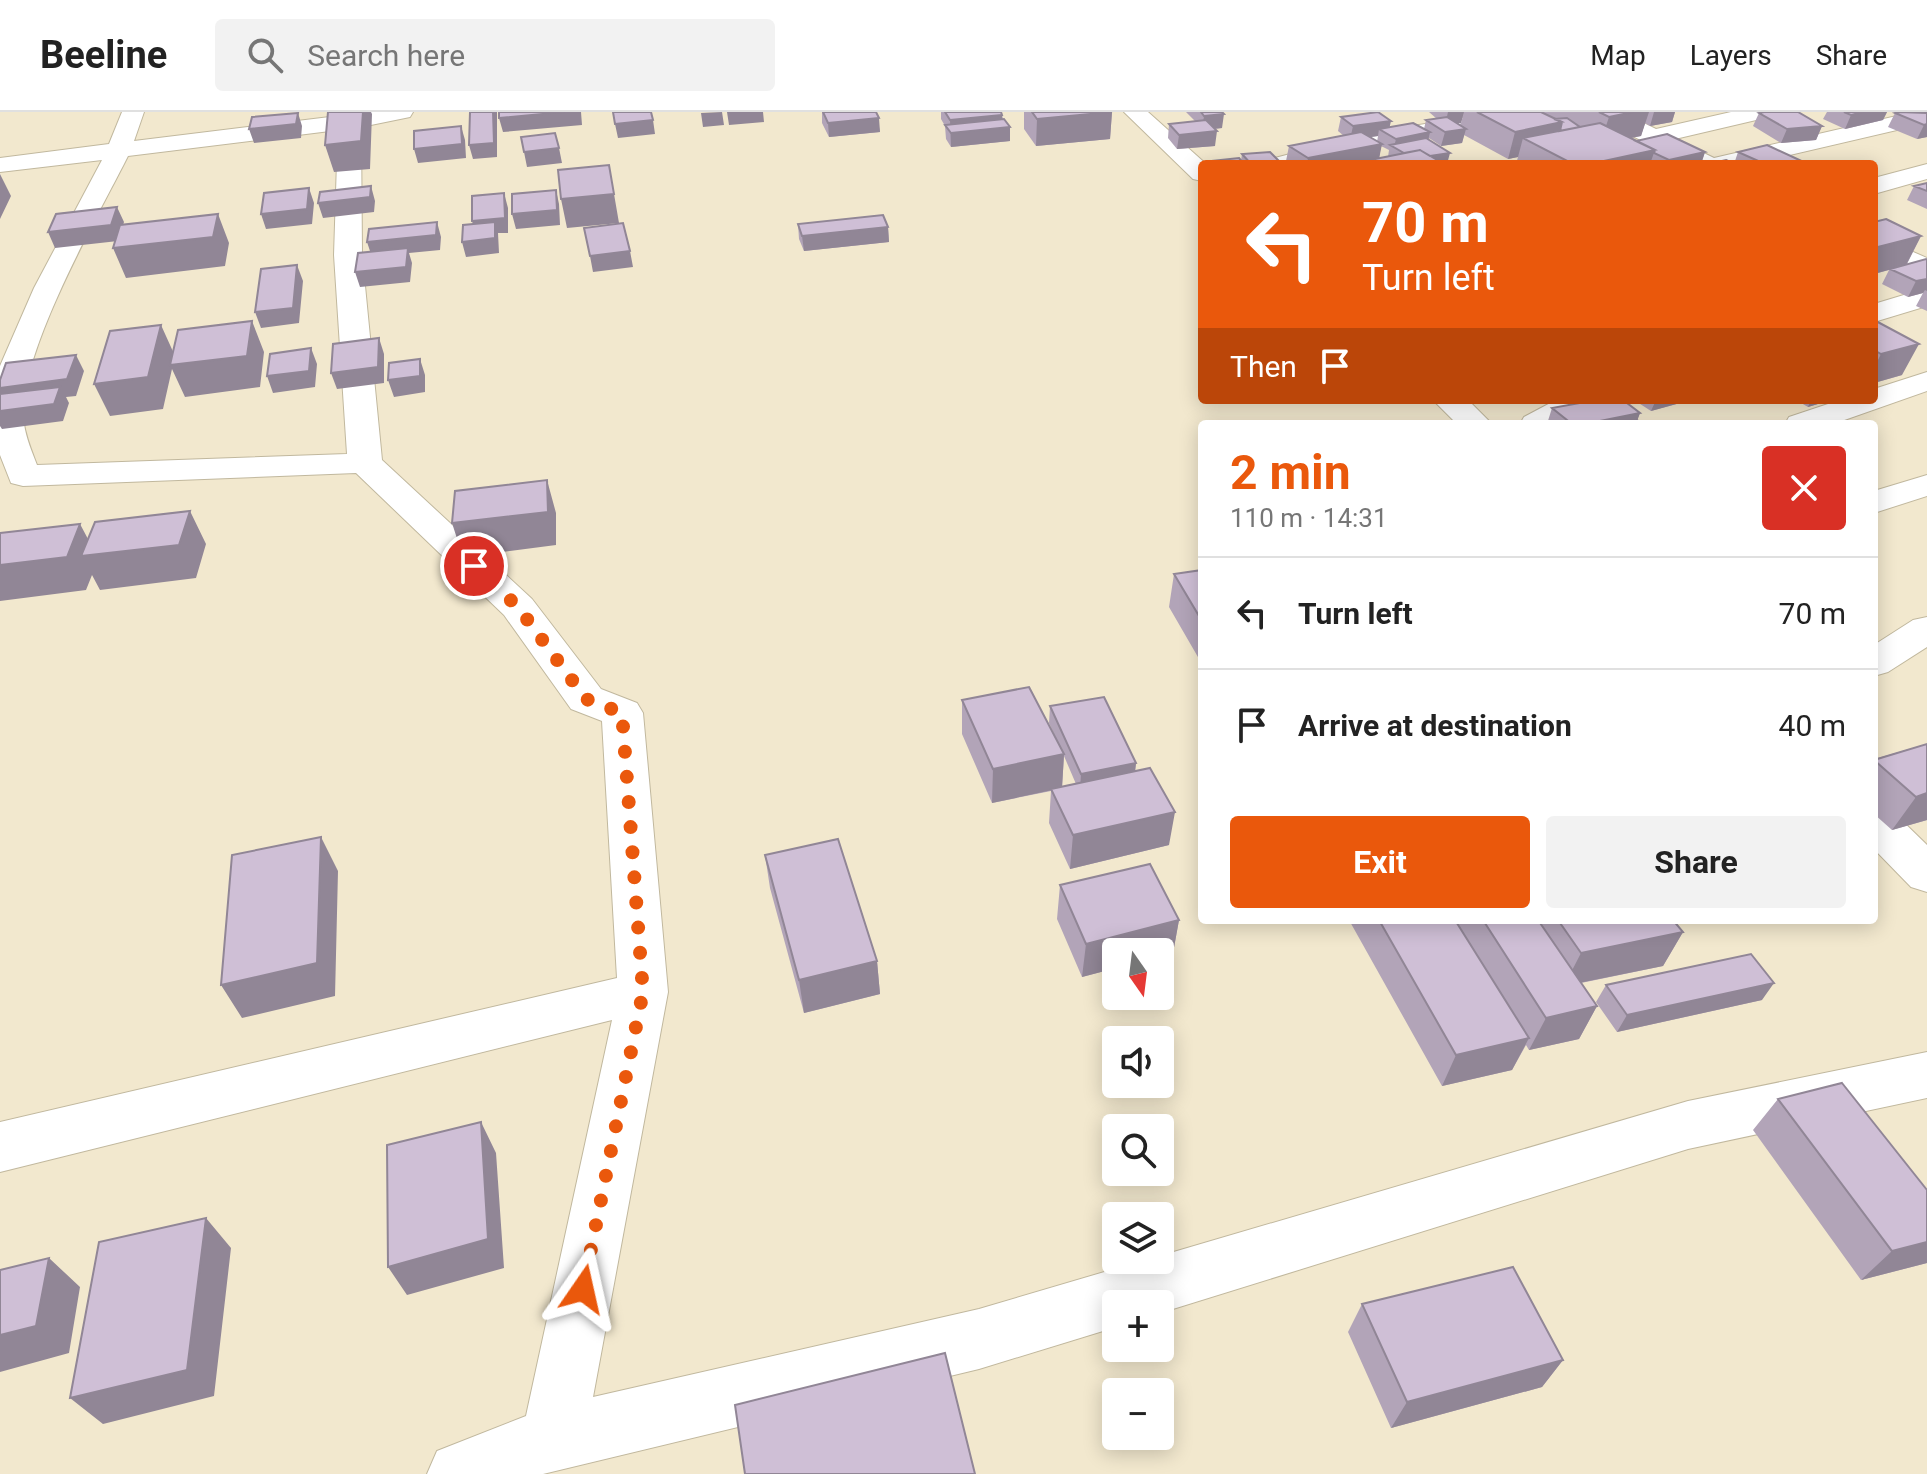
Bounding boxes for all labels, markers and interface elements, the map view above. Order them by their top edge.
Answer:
search box [215,19,775,91]
text: Beeline [40,33,167,77]
icon: search [243,33,287,77]
text: Search here [307,38,465,73]
text: Map [1590,39,1646,72]
text: Layers [1690,39,1772,72]
text: Share [1816,39,1887,72]
text: 70 m [1362,190,1489,256]
icon: left [1230,192,1334,296]
text: Turn left [1362,257,1495,299]
icon: arrive [1313,344,1357,388]
text: Then [1230,349,1297,384]
text: 2 min [1230,444,1351,501]
button: close [1762,446,1846,530]
text: 110 m · 14:31 [1230,503,1388,533]
pin [440,532,508,600]
icon: arrive [452,544,496,588]
icon: left [1230,591,1274,635]
text: Turn left [1298,596,1413,631]
text: 70 m [1779,596,1846,631]
icon: arrive [1230,703,1274,747]
text: Arrive at destination [1298,708,1572,743]
text: 40 m [1779,708,1846,743]
button: Exit [1230,816,1530,908]
button: Share [1546,816,1846,908]
north arrow [1102,938,1174,1010]
map controls [1102,938,1174,1450]
button: sound [1102,1026,1174,1098]
button: search [1102,1114,1174,1186]
button: layers [1102,1202,1174,1274]
position arrow [541,1247,625,1331]
button: + [1102,1290,1174,1362]
button: − [1102,1378,1174,1450]

